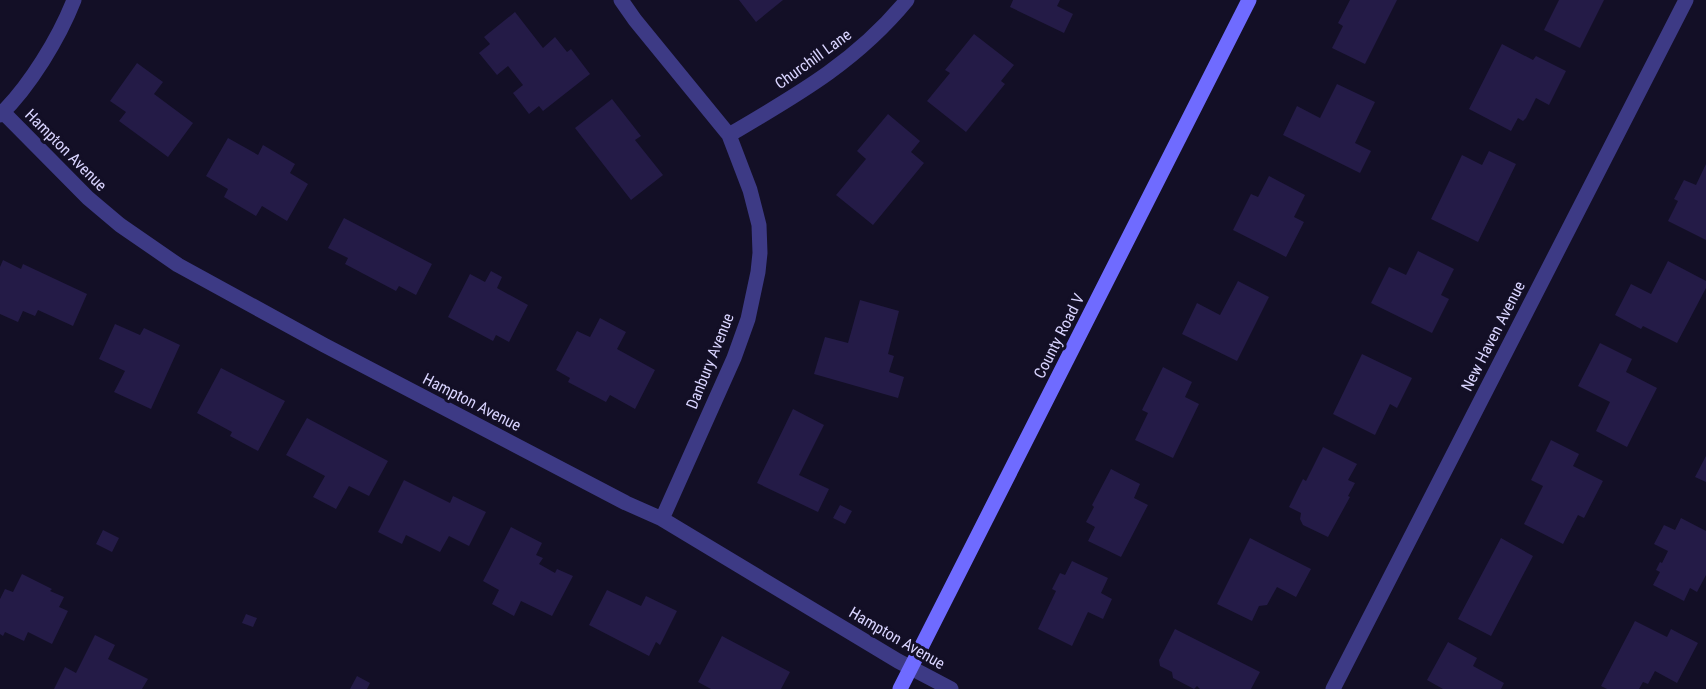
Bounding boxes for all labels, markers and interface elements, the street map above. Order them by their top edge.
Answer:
street label: Churchill Lane [771,25,855,93]
street label: Hampton Avenue [21,105,111,195]
street label: New Haven Avenue [1457,278,1529,394]
street label: County Road V [1030,290,1088,381]
street label: Danbury Avenue [682,310,738,412]
street label: Hampton Avenue [420,369,524,435]
street label: Hampton Avenue [846,603,948,673]

